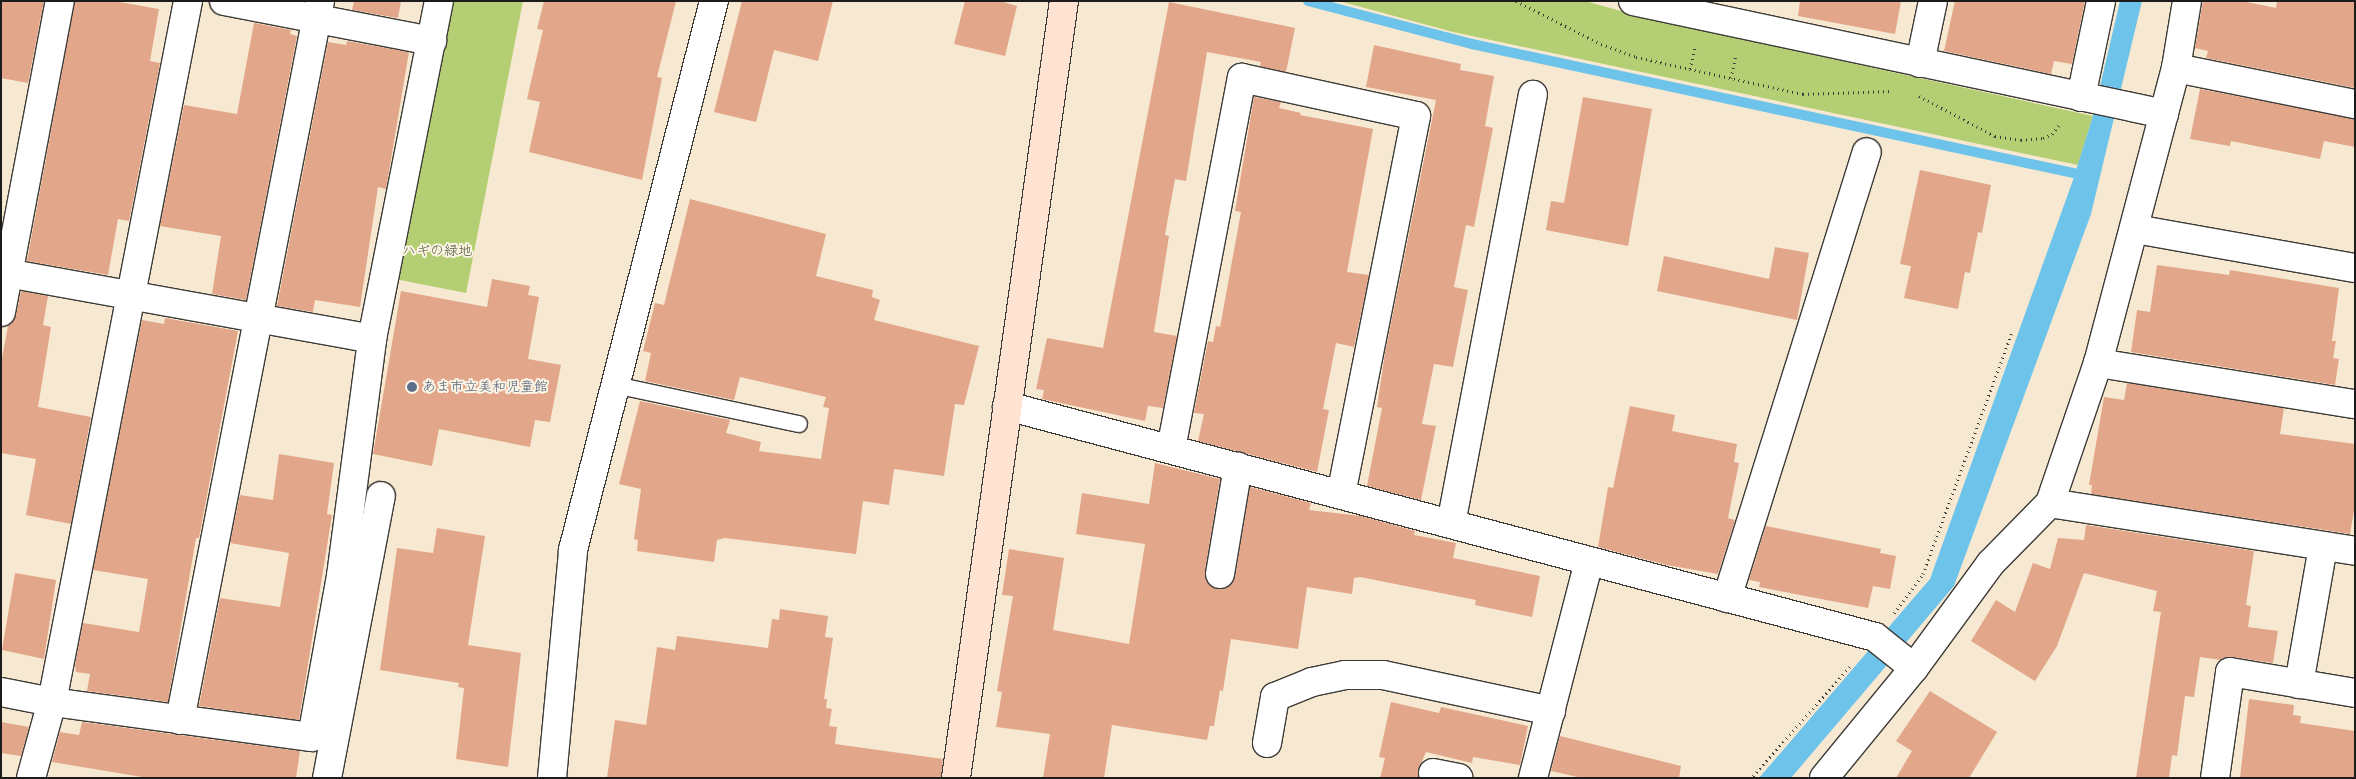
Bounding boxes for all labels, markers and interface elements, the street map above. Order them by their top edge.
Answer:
park label: ハギの緑地 [402,243,472,259]
place label: あま市立美和児童館 [422,379,548,395]
marker: あま市立美和児童館 [406,381,418,393]

